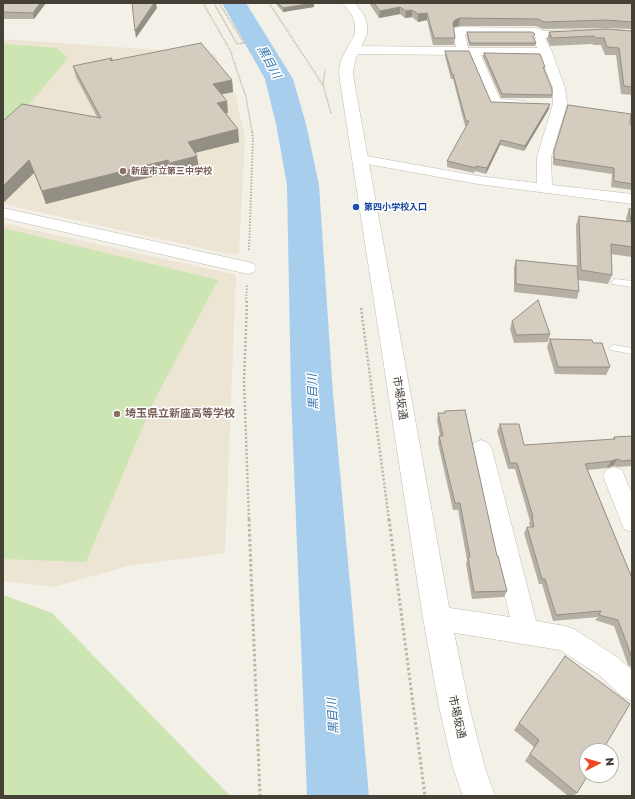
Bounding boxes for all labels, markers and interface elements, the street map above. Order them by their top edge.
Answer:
water label: 黒目川 [254,43,284,81]
marker: 新座市立第三中学校 [118,166,128,176]
place label: 新座市立第三中学校 [131,166,212,176]
marker: 第四小学校入口 [351,202,361,212]
place label: 第四小学校入口 [364,202,427,212]
water label: 黒目川 [305,374,321,410]
street label: 市場坂通 [390,375,410,421]
place label: 埼玉県立新座高等学校 [125,407,235,421]
marker: 埼玉県立新座高等学校 [112,409,122,419]
street label: 市場坂通 [446,694,468,740]
water label: 黒目川 [325,698,341,734]
north arrow [579,743,619,783]
text: N [604,757,617,767]

